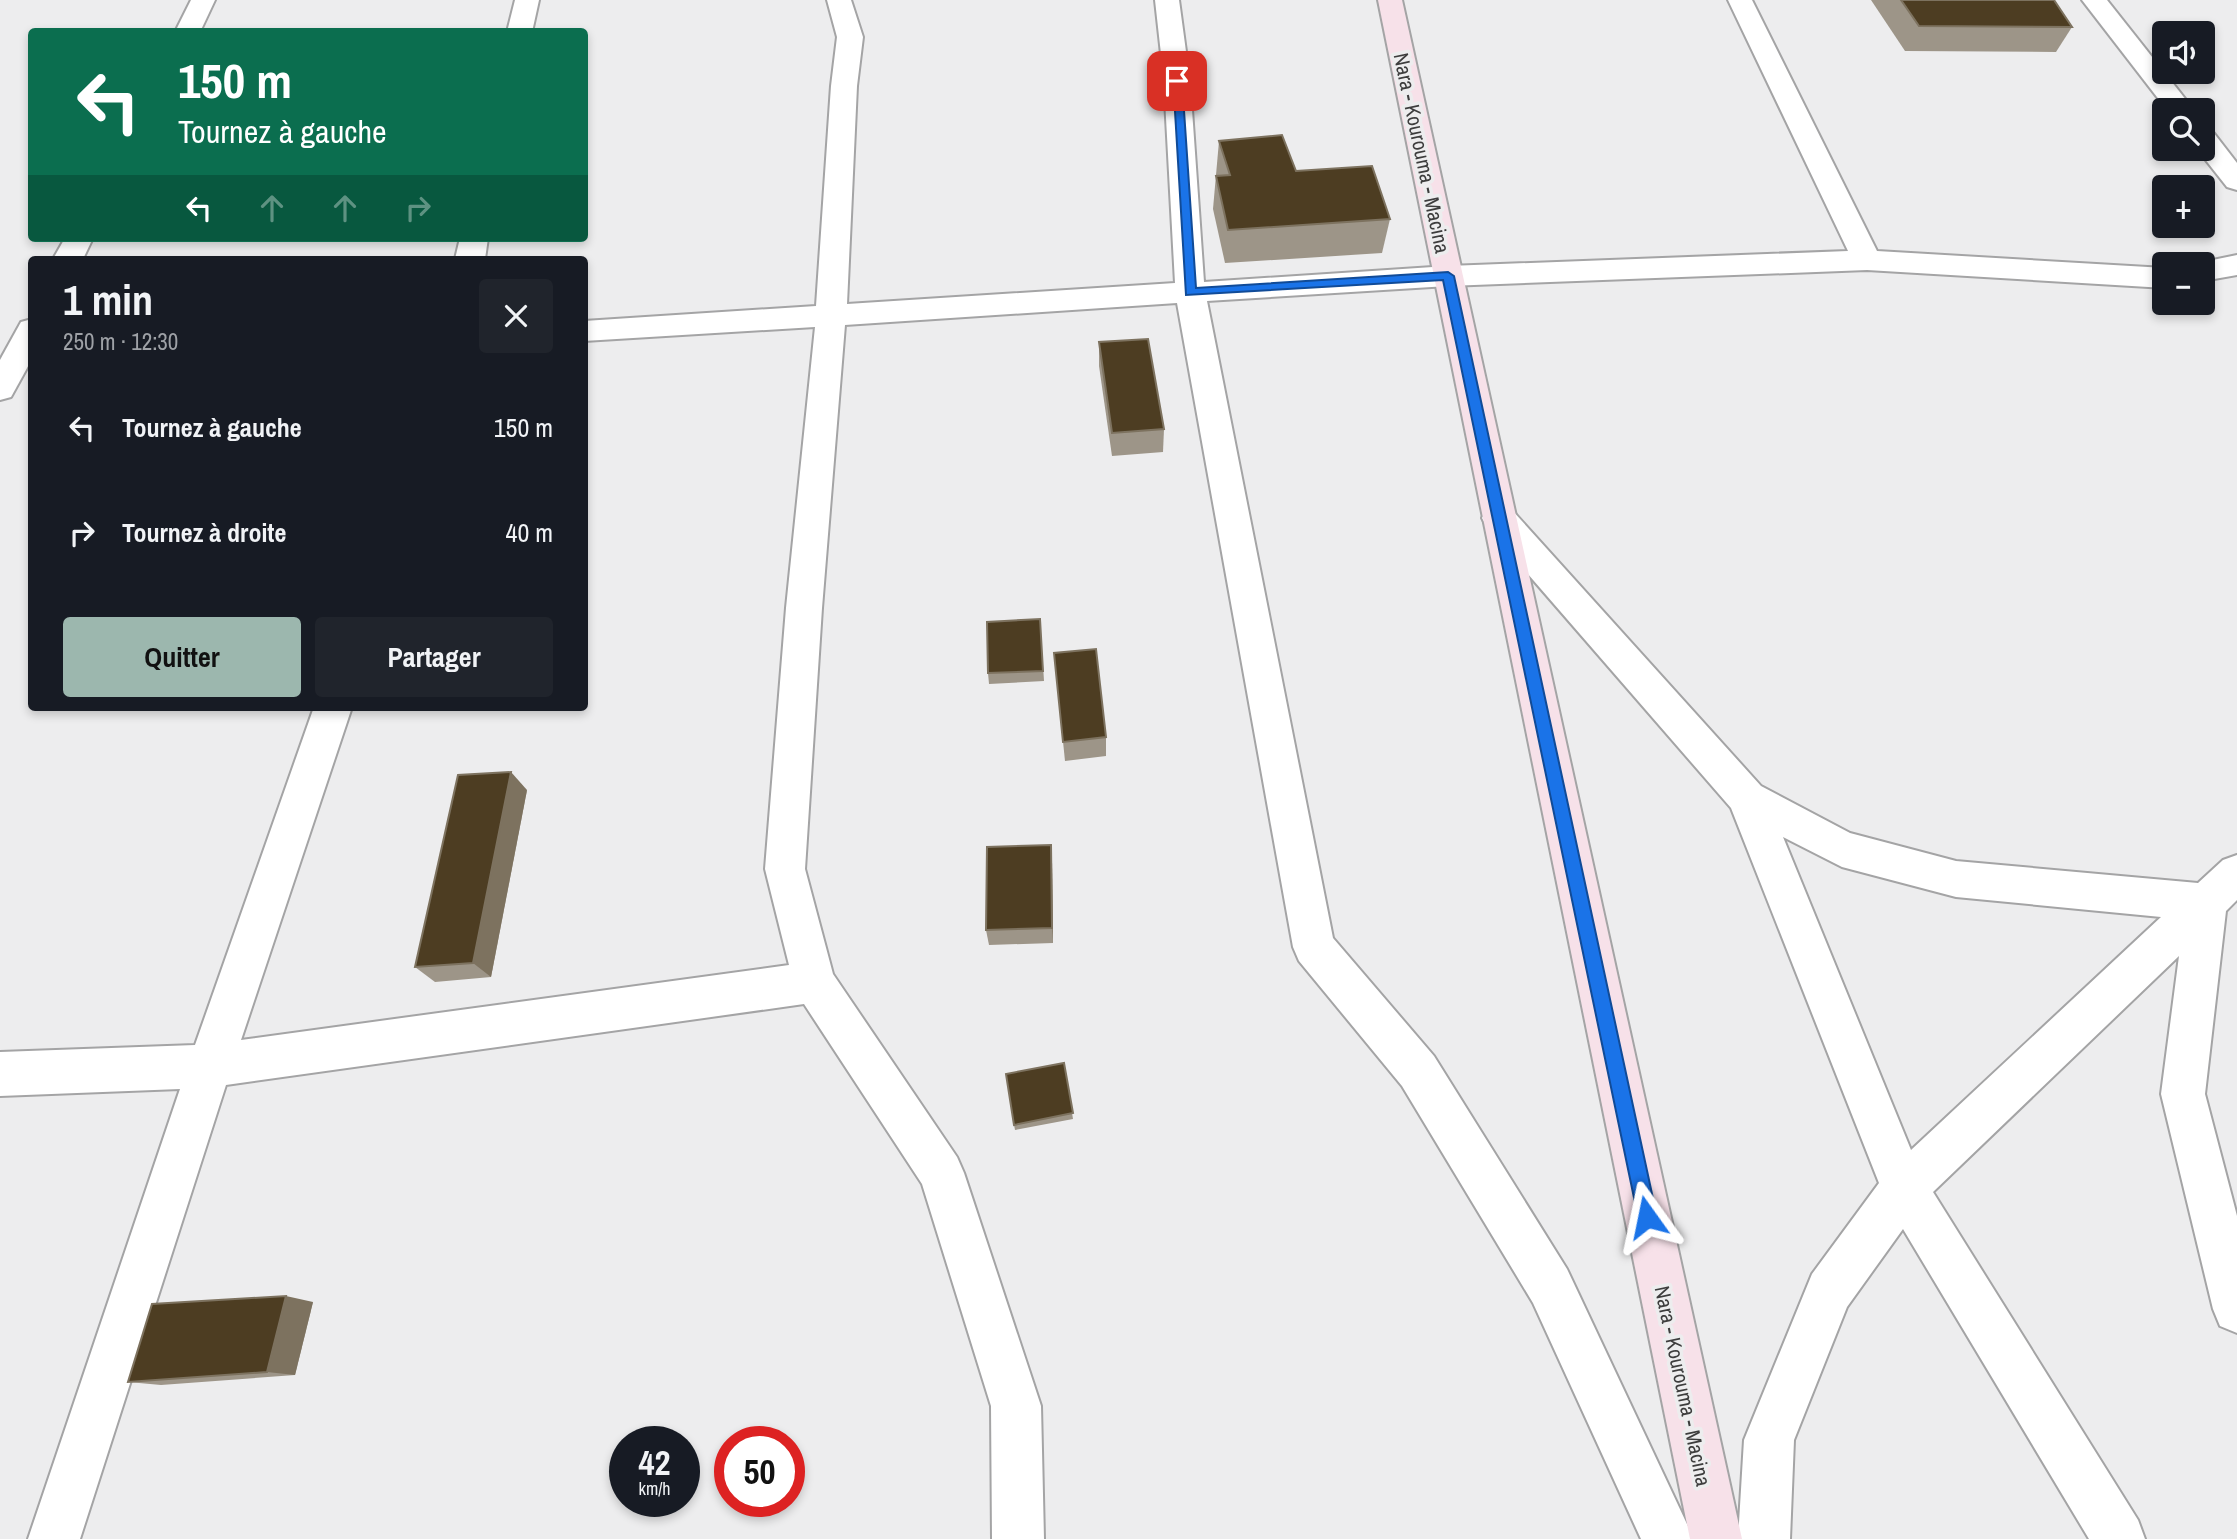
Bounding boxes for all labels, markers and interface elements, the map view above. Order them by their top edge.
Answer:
map controls [2152,21,2215,315]
button: sound [2152,21,2215,84]
text: 150 m [178,47,292,113]
street label: Nara - Kourouma - Macina [1387,50,1457,256]
pin [1147,51,1207,111]
icon: left [63,56,154,147]
icon: arrive [1158,62,1196,100]
button: search [2152,98,2215,161]
text: Tournez à gauche [178,110,387,153]
button: + [2152,175,2215,238]
icon: left [180,189,218,227]
icon: ahead [253,189,291,227]
icon: ahead [326,189,364,227]
icon: right [399,189,437,227]
button: − [2152,252,2215,315]
text: 1 min [63,272,153,328]
button: close [479,279,553,353]
text: 250 m · 12:30 [63,326,178,357]
icon: left [63,409,101,447]
text: Tournez à gauche [122,410,302,445]
text: 150 m [494,410,553,445]
icon: right [63,514,101,552]
text: Tournez à droite [122,515,286,550]
text: 40 m [506,515,553,550]
button: Quitter [63,617,301,697]
button: Partager [315,617,553,697]
position arrow [1610,1180,1684,1254]
street label: Nara - Kourouma - Macina [1648,1283,1718,1489]
speed limit sign: 50 [714,1426,805,1517]
text: 42 [639,1439,670,1486]
text: km/h [639,1476,671,1501]

